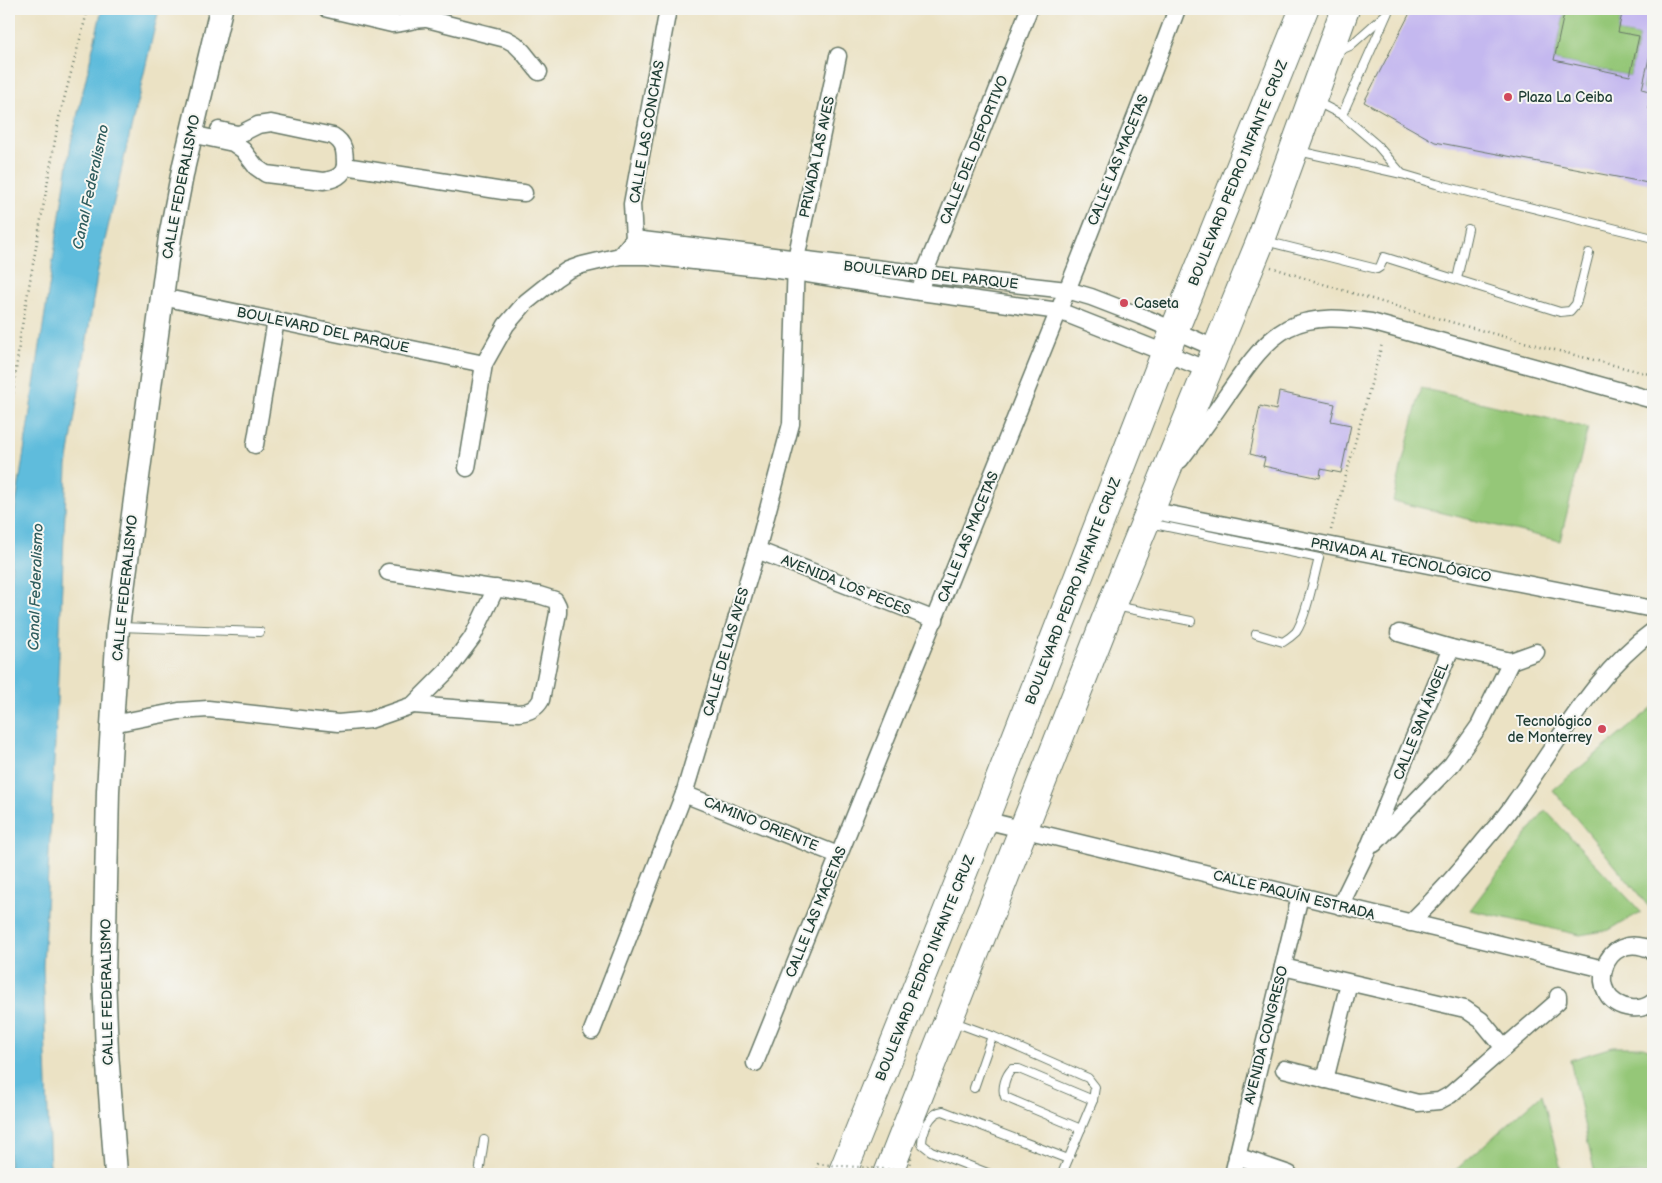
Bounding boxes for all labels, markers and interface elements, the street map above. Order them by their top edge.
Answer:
street label: BOULEVARD PEDRO INFANTE CRUZ [1185,57,1291,288]
street label: CALLE LAS CONCHAS [626,59,668,205]
street label: CALLE DEL DEPORTIVO [936,73,1012,227]
place label: Plaza La Ceiba [1518,89,1613,106]
marker: Plaza La Ceiba [1502,91,1514,103]
street label: CALLE LAS MACETAS [1084,92,1152,228]
street label: PRIVADA LAS AVES [796,95,838,219]
street label: CALLE FEDERALISMO [159,113,203,261]
water label: Canal Federalismo [68,123,114,251]
street label: BOULEVARD DEL PARQUE [843,257,1019,293]
place label: Caseta [1134,295,1179,312]
marker: Caseta [1118,297,1130,309]
street label: BOULEVARD DEL PARQUE [235,303,411,357]
street label: CALLE LAS MACETAS [934,469,1002,605]
street label: BOULEVARD PEDRO INFANTE CRUZ [1022,475,1124,707]
street label: CALLE FEDERALISMO [109,514,141,662]
water label: Canal Federalismo [24,523,48,651]
street label: PRIVADA AL TECNOLÓGICO [1309,533,1493,586]
street label: AVENIDA LOS PECES [779,551,913,619]
street label: CALLE DE LAS AVES [699,586,753,718]
street label: CALLE SAN ÁNGEL [1389,659,1452,782]
place label: Tecnológico de Monterrey [1507,713,1593,746]
marker: Tecnológico de Monterrey [1596,723,1608,735]
street label: CAMINO ORIENTE [701,793,821,855]
street label: CALLE LAS MACETAS [782,844,850,980]
street label: BOULEVARD PEDRO INFANTE CRUZ [872,852,978,1083]
street label: CALLE PAQUÍN ESTRADA [1211,866,1377,923]
street label: CALLE FEDERALISMO [97,918,117,1066]
street label: AVENIDA CONGRESO [1241,964,1292,1106]

